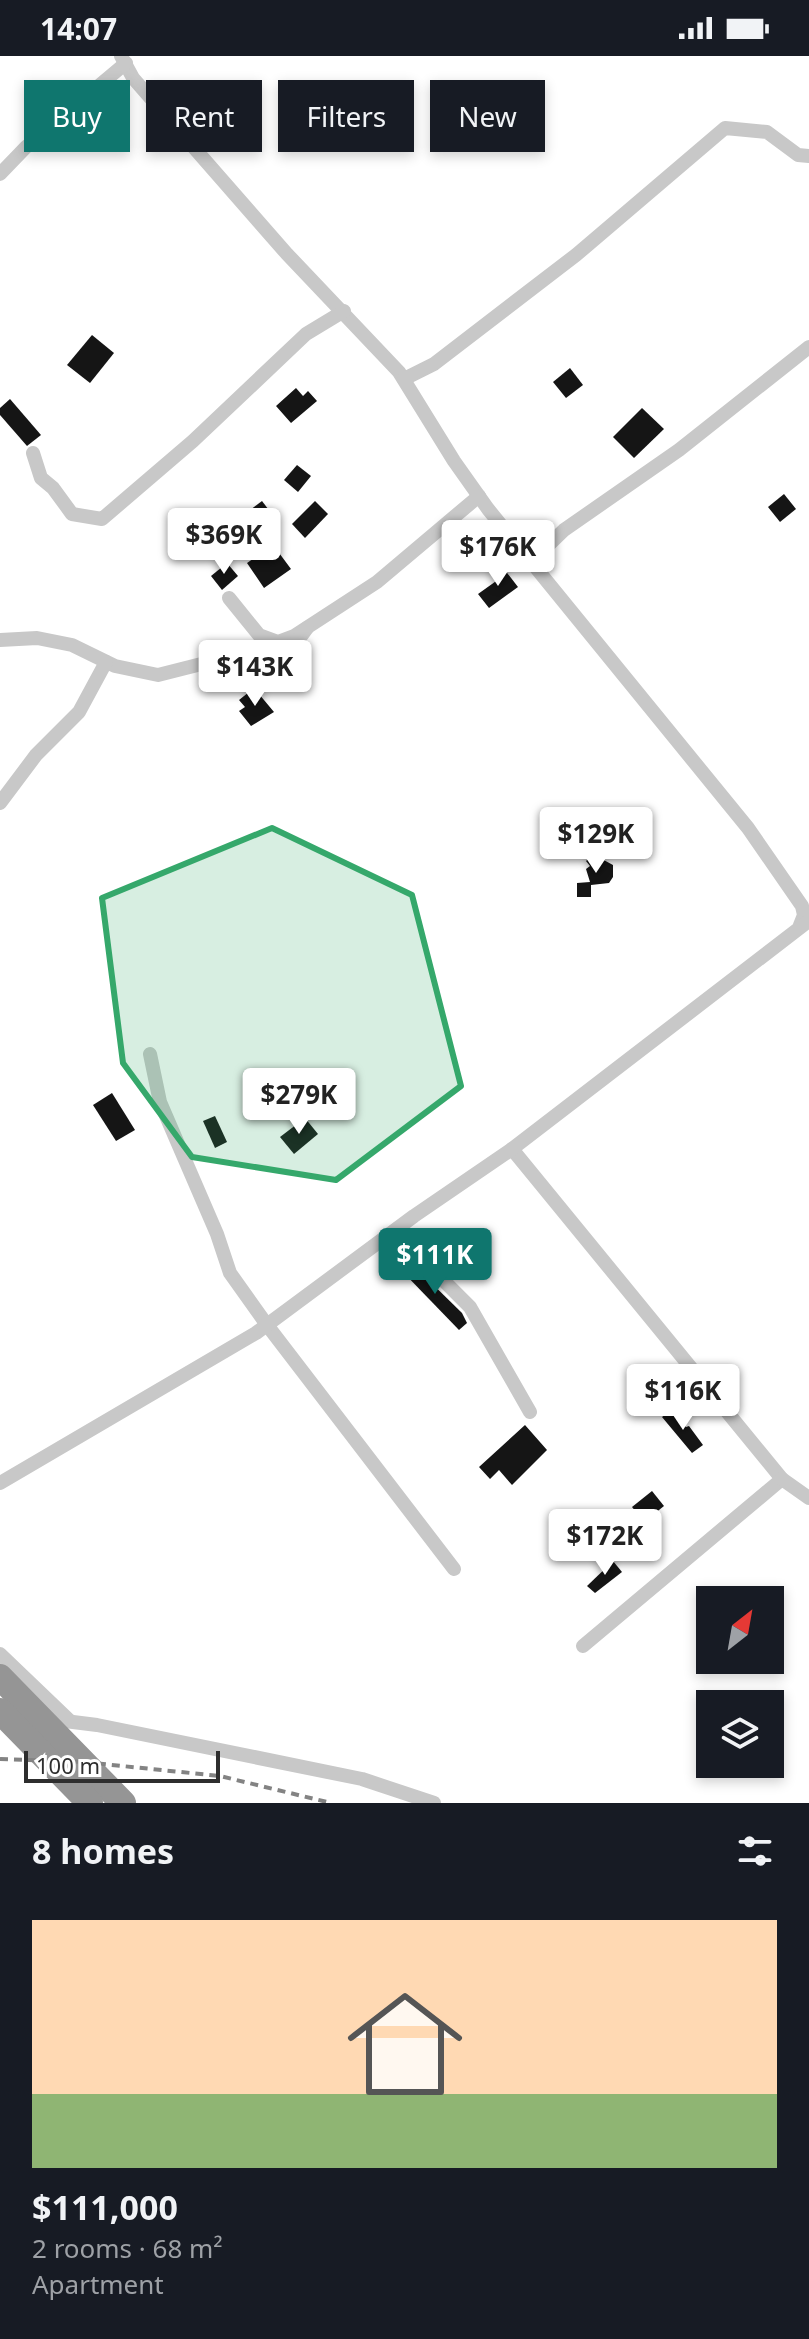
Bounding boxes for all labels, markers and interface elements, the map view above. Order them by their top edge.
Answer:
text: 14:07 [40,8,117,49]
chip: Buy [24,80,130,152]
chip: Rent [146,80,262,152]
chip: Filters [278,80,414,152]
chip: New [430,80,545,152]
pin: $369K [168,508,280,576]
text: $369K [186,516,262,552]
pin: $176K [442,520,554,588]
text: $176K [460,528,536,564]
pin: $143K [199,640,311,708]
text: $143K [217,648,293,684]
pin: $129K [540,807,652,875]
text: $129K [558,815,634,851]
pin: $279K [243,1068,355,1136]
text: $279K [261,1076,337,1112]
pin: $111K [379,1228,491,1296]
text: $111K [397,1236,473,1272]
pin: $116K [627,1364,739,1432]
text: $116K [645,1372,721,1408]
pin: $172K [549,1509,661,1577]
text: $172K [567,1517,643,1553]
north arrow [696,1586,784,1674]
map controls [696,1586,784,1778]
button: layers [696,1690,784,1778]
scale bar [24,1747,220,1783]
text: 100 m [36,1750,100,1780]
text: 8 homes [32,1828,174,1874]
icon: filters [733,1829,777,1873]
icon: home [333,1972,477,2116]
text: $111,000 [32,2184,178,2230]
text: 2 rooms · 68 m² [32,2230,222,2266]
text: Apartment [32,2266,164,2302]

